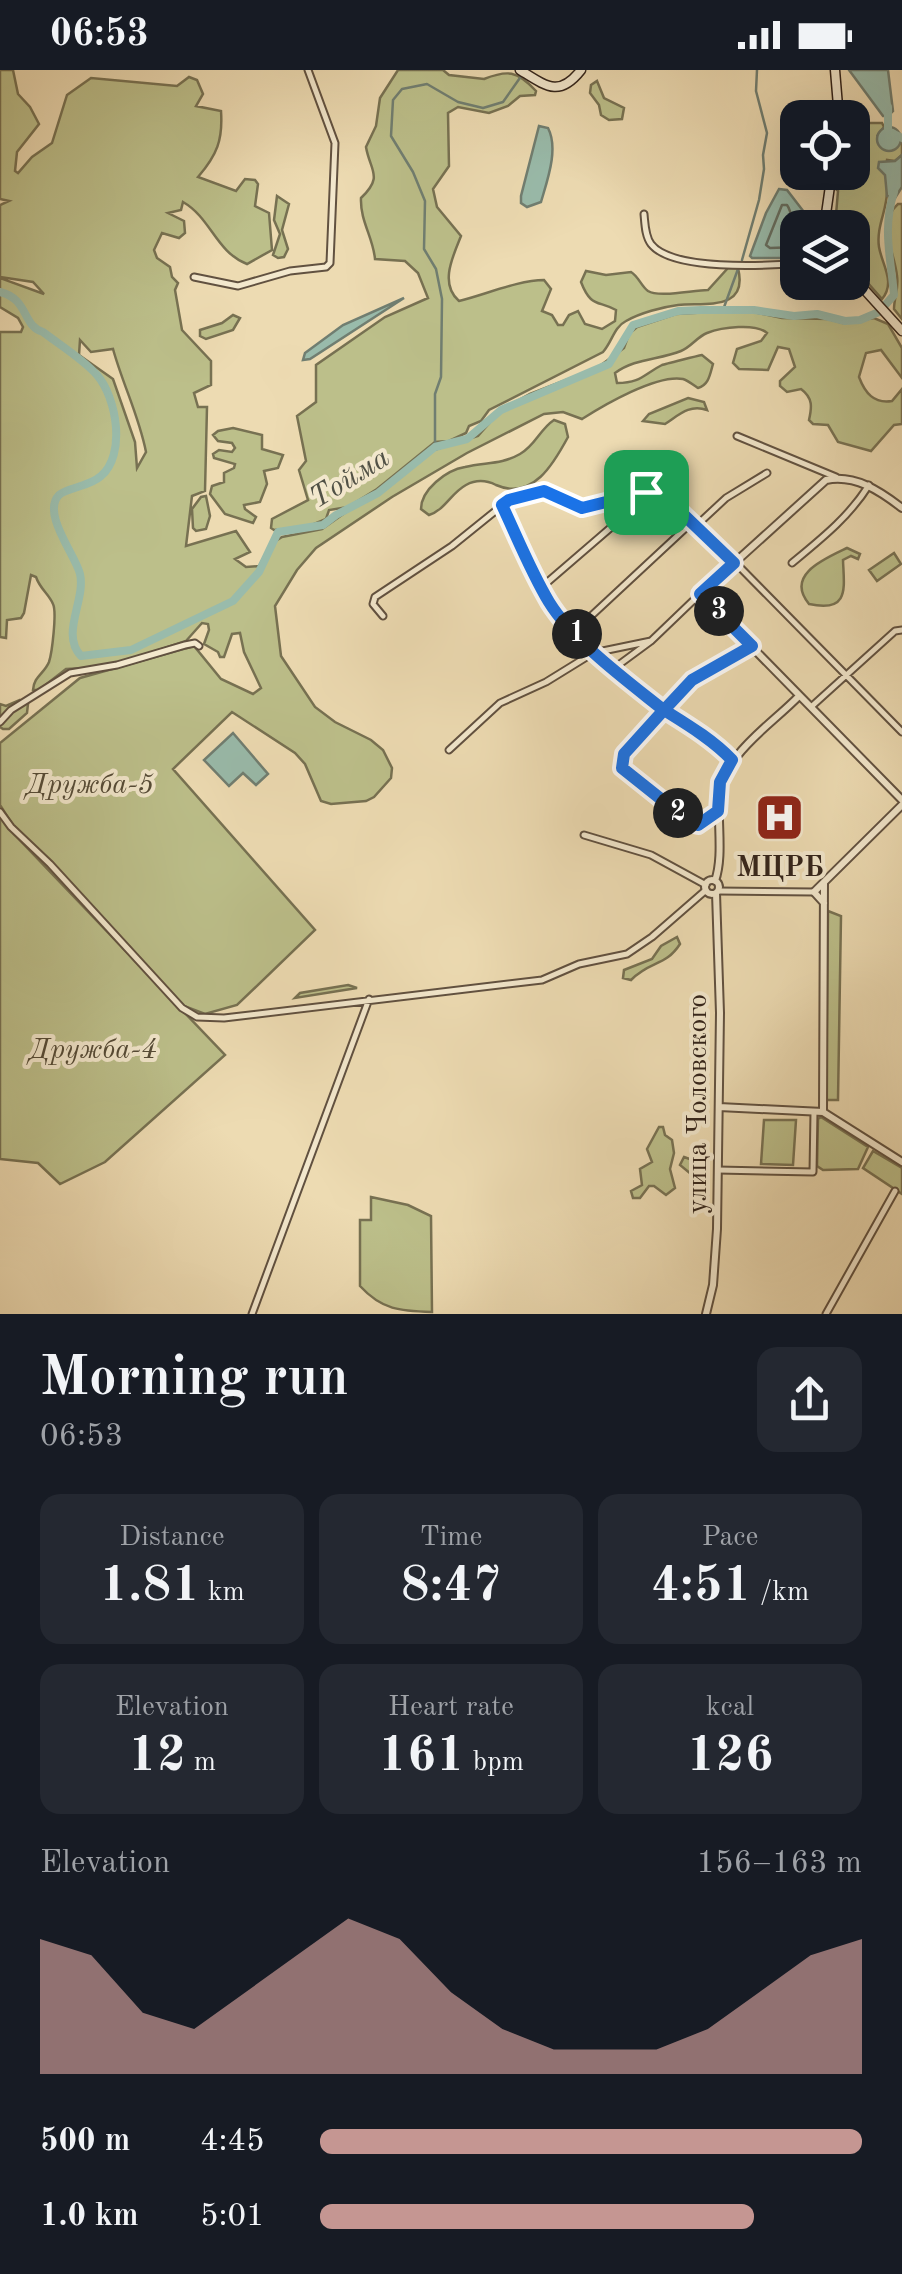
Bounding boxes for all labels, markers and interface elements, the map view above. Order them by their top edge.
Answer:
text: 06:53 [50,16,149,54]
map controls [780,100,870,300]
button: locate [780,100,870,190]
button: layers [780,210,870,300]
water label: Тойма [305,443,395,515]
pin [604,450,689,535]
icon: arrive [619,465,674,520]
pin: 3 [694,586,744,636]
text: 3 [711,597,727,625]
pin: 1 [552,609,602,659]
text: 1 [569,620,585,648]
park label: Дружба-5 [23,772,155,800]
pin: 2 [653,788,703,838]
hospital icon: МЦРБ [754,792,806,844]
text: 2 [670,799,686,827]
place label: МЦРБ [736,855,824,883]
street label: улица Чоловского [685,994,713,1214]
park label: Дружба-4 [26,1037,157,1065]
button: share [757,1347,862,1452]
text: Morning run [40,1352,349,1407]
text: 06:53 [40,1421,123,1453]
text: Distance [119,1524,225,1552]
text: Time [420,1524,482,1552]
text: Pace [702,1524,758,1552]
text: 1.81 [99,1562,200,1612]
text: 8:47 [401,1562,502,1612]
text: 4:51 [651,1562,752,1612]
text: km [200,1579,245,1607]
text: /km [752,1579,809,1607]
text: Elevation [115,1694,229,1722]
text: Heart rate [388,1694,514,1722]
text: kcal [706,1694,754,1722]
text: 12 [128,1732,186,1782]
text: 161 [378,1732,465,1782]
text: 126 [687,1732,774,1782]
text: m [186,1749,216,1777]
text: bpm [465,1749,524,1777]
text: Elevation [40,1848,170,1880]
text: 156–163 m [696,1848,862,1880]
text: 500 m [40,2126,130,2158]
text: 4:45 [200,2126,265,2158]
text: 1.0 km [40,2201,139,2233]
text: 5:01 [200,2201,265,2233]

